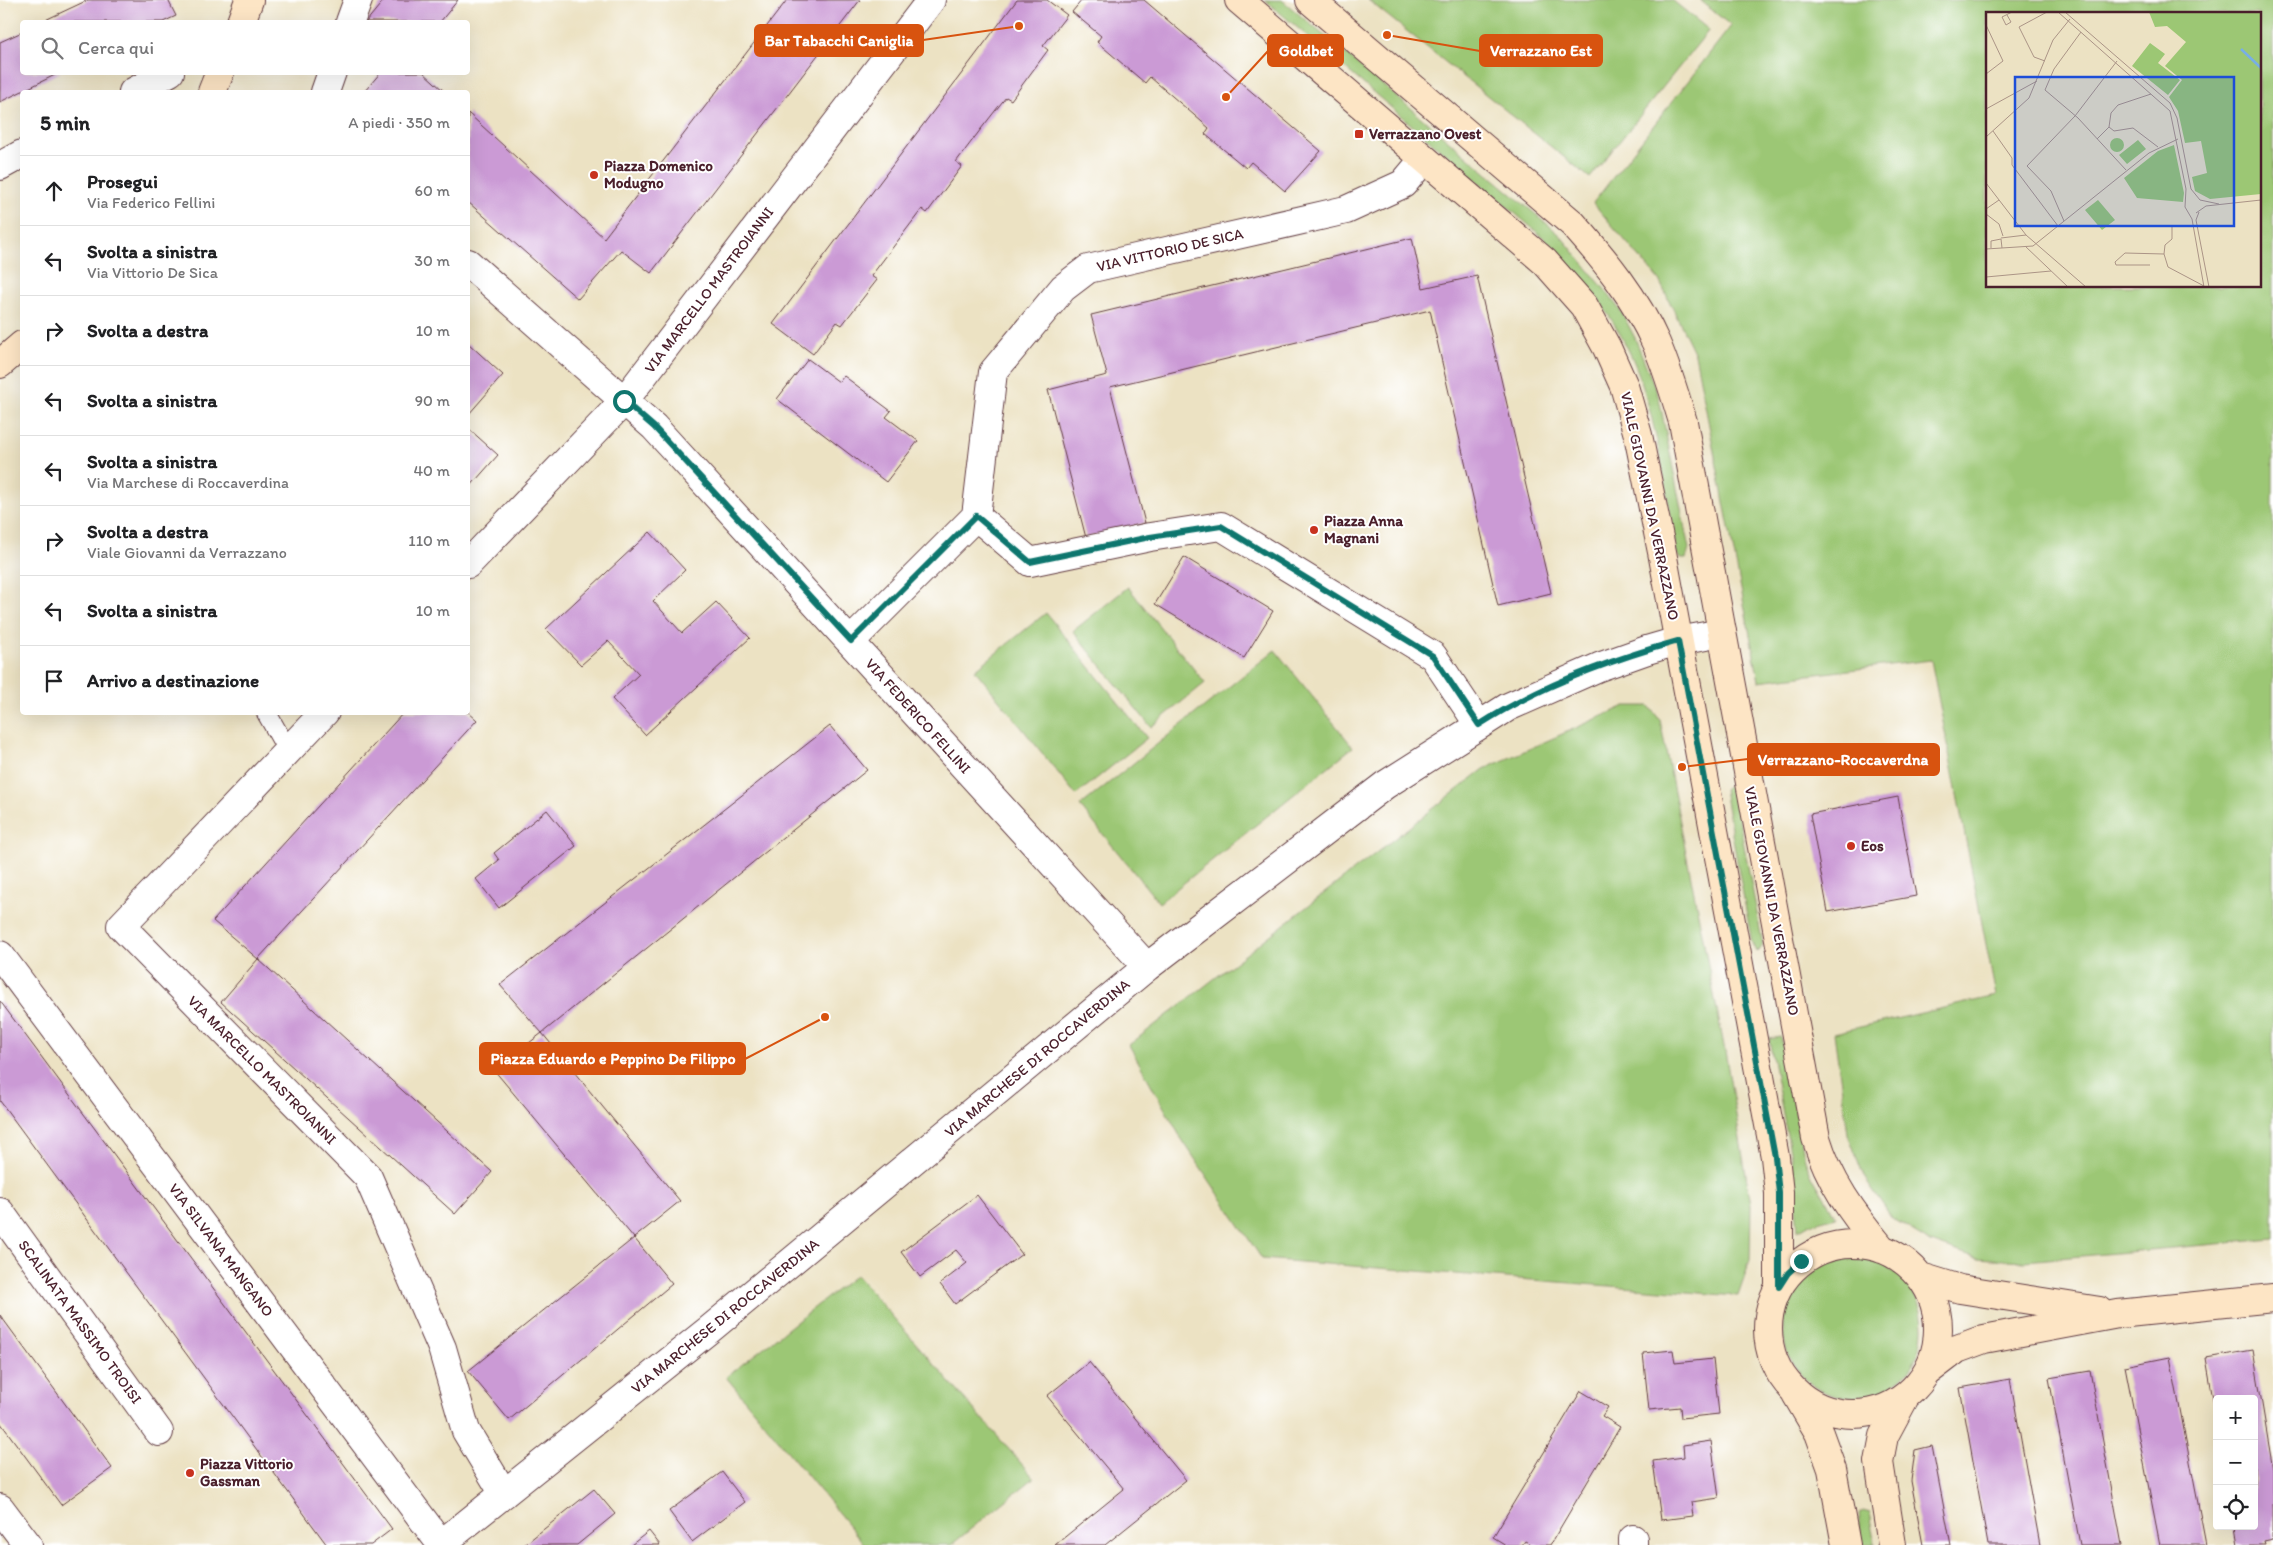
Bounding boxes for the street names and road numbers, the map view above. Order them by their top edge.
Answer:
street label: VIA MARCELLO MASTROIANNI [641,203,777,377]
street label: VIA VITTORIO DE SICA [1095,224,1245,276]
street label: VIALE GIOVANNI DA VERRAZZANO [1617,390,1683,622]
street label: VIA FEDERICO FELLINI [861,655,975,777]
street label: VIALE GIOVANNI DA VERRAZZANO [1741,785,1803,1017]
street label: VIA MARCHESE DI ROCCAVERDINA [941,975,1134,1141]
street label: VIA MARCELLO MASTROIANNI [184,992,340,1148]
street label: VIA SILVANA MANGANO [165,1180,277,1320]
street label: VIA MARCHESE DI ROCCAVERDINA [627,1234,823,1397]
street label: SCALINATA MASSIMO TROISI [14,1237,146,1407]

